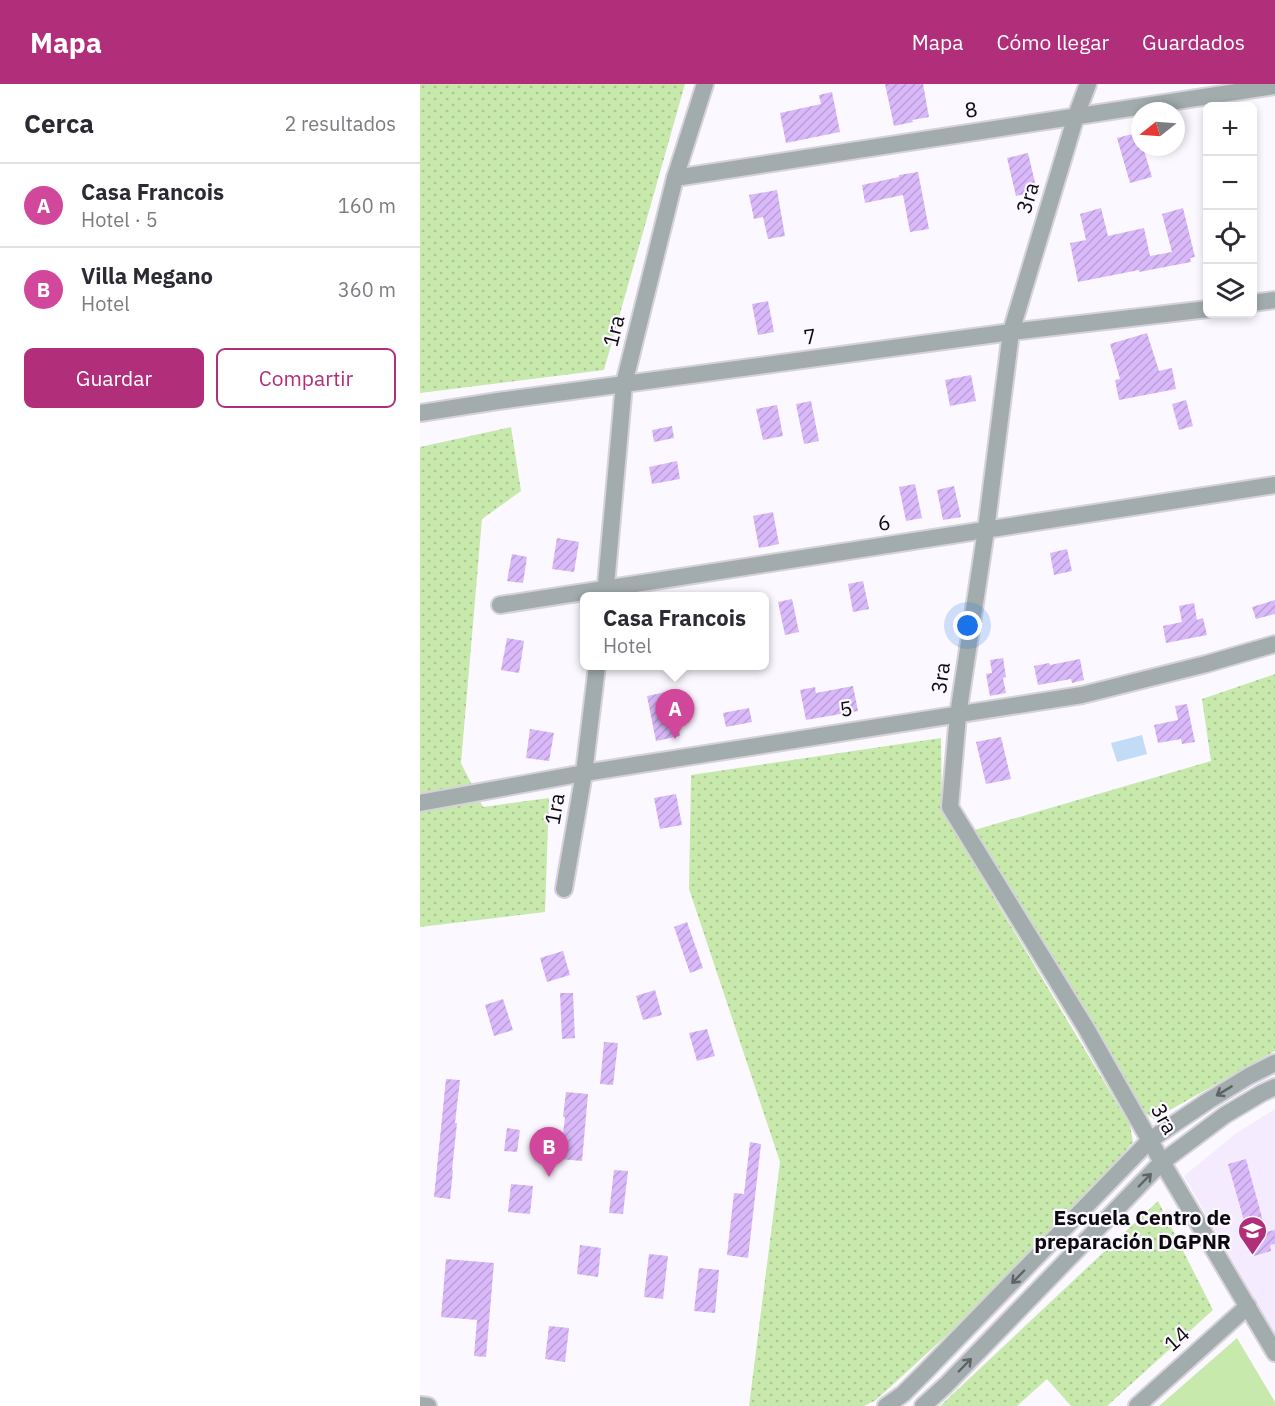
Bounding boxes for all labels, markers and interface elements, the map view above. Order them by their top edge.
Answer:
text: Mapa [30,24,102,61]
text: Mapa [912,28,963,56]
text: Cómo llegar [996,28,1109,56]
text: Guardados [1142,28,1245,56]
street label: 8 [962,94,979,124]
north arrow [1131,102,1185,156]
map controls [1203,102,1257,318]
button: + [1203,102,1257,156]
text: Cerca [24,106,94,140]
text: 2 resultados [284,110,396,137]
button: − [1203,156,1257,210]
text: Casa Francois [81,177,224,206]
street label: 3ra [1009,179,1045,217]
text: A [37,192,50,219]
text: 160 m [338,192,396,219]
text: Hotel · 5 [81,206,158,233]
button: locate [1203,210,1257,264]
text: Villa Megano [81,261,213,290]
button: layers [1203,264,1257,318]
text: B [37,276,50,303]
text: 360 m [338,276,396,303]
text: Hotel [81,290,130,317]
street label: 1ra [596,312,630,349]
street label: 7 [802,321,818,351]
button: Guardar [24,348,204,408]
button: Compartir [216,348,396,408]
street label: 6 [875,507,892,537]
popup [580,592,769,670]
text: Casa Francois [603,603,746,632]
your location [953,611,982,640]
text: Hotel [603,632,652,659]
street label: 3ra [924,660,956,695]
pin: A [656,690,694,739]
street label: 5 [837,693,854,723]
street label: 1ra [537,791,571,827]
one-way arrow [1216,1085,1233,1097]
street label: 3ra [1145,1098,1185,1139]
pin: B [530,1128,568,1177]
one-way arrow [1137,1173,1152,1188]
place label: Escuela Centro de preparación DGPNR [1034,1203,1231,1255]
school or university icon: Escuela Centro de preparación DGPNR [1236,1214,1268,1256]
one-way arrow [1011,1269,1025,1284]
street label: 14 [1158,1319,1195,1357]
one-way arrow [958,1358,972,1373]

